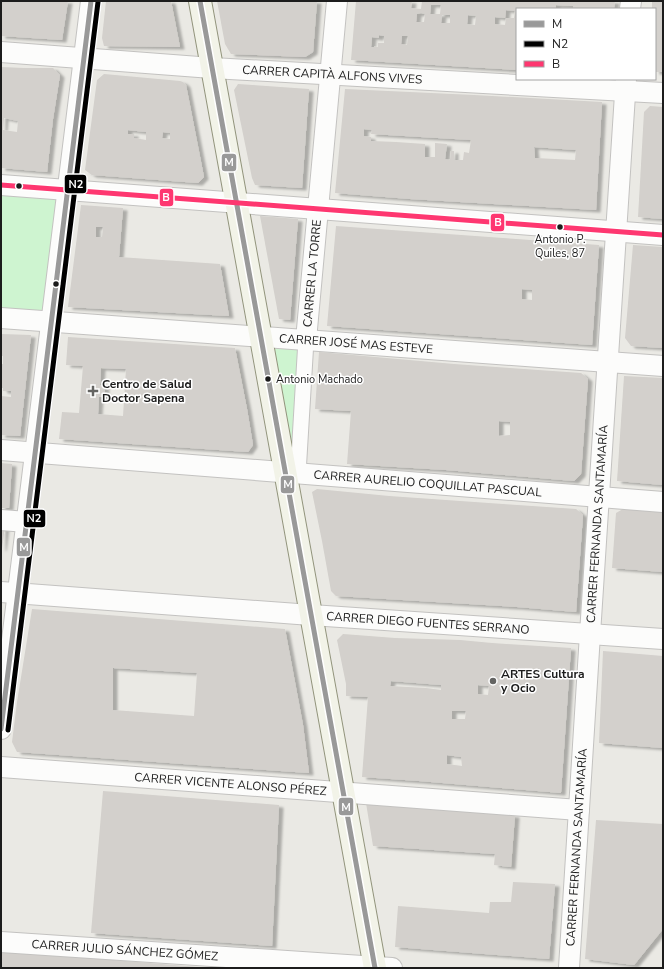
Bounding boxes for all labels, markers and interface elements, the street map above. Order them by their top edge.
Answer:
legend [516,8,656,80]
text: M [552,16,562,32]
text: N2 [552,36,568,52]
text: B [552,56,560,72]
street label: CARRER CAPITÀ ALFONS VIVES [242,62,423,88]
line badge: M [221,153,237,172]
text: M [224,155,234,170]
line badge: N2 [64,174,87,194]
text: N2 [69,177,84,192]
unlabelled marker [14,181,24,191]
line badge: B [159,188,174,207]
text: B [162,190,170,205]
line badge: B [490,213,505,232]
text: B [494,215,502,230]
street label: CARRER LA TORRE [299,219,325,328]
marker: Antonio P. Quiles, 87 [555,222,565,232]
place label: Antonio P. Quiles, 87 [535,232,585,261]
unlabelled marker [51,279,61,289]
street label: CARRER JOSÉ MAS ESTEVE [279,330,434,357]
place label: Antonio Machado [276,372,363,387]
marker: Antonio Machado [263,374,273,384]
place label: Centro de Salud Doctor Sapena [102,376,192,406]
marker: Centro de Salud Doctor Sapena [87,385,99,397]
street label: CARRER FERNANDA SANTAMARÍA [583,424,612,623]
street label: CARRER AURELIO COQUILLAT PASCUAL [313,467,543,501]
line badge: M [280,475,295,494]
text: M [283,477,293,492]
line badge: N2 [23,509,46,528]
text: N2 [27,511,42,526]
line badge: M [16,537,31,557]
text: M [19,540,29,555]
street label: CARRER DIEGO FUENTES SERRANO [326,608,530,638]
place label: ARTES Cultura y Ocio [500,666,585,696]
marker: ARTES Cultura y Ocio [488,676,498,686]
street label: CARRER FERNANDA SANTAMARÍA [562,747,591,947]
street label: CARRER VICENTE ALONSO PÉREZ [134,769,327,799]
line badge: M [338,797,354,816]
text: M [341,800,351,815]
street label: CARRER JULIO SÁNCHEZ GÓMEZ [31,936,219,964]

